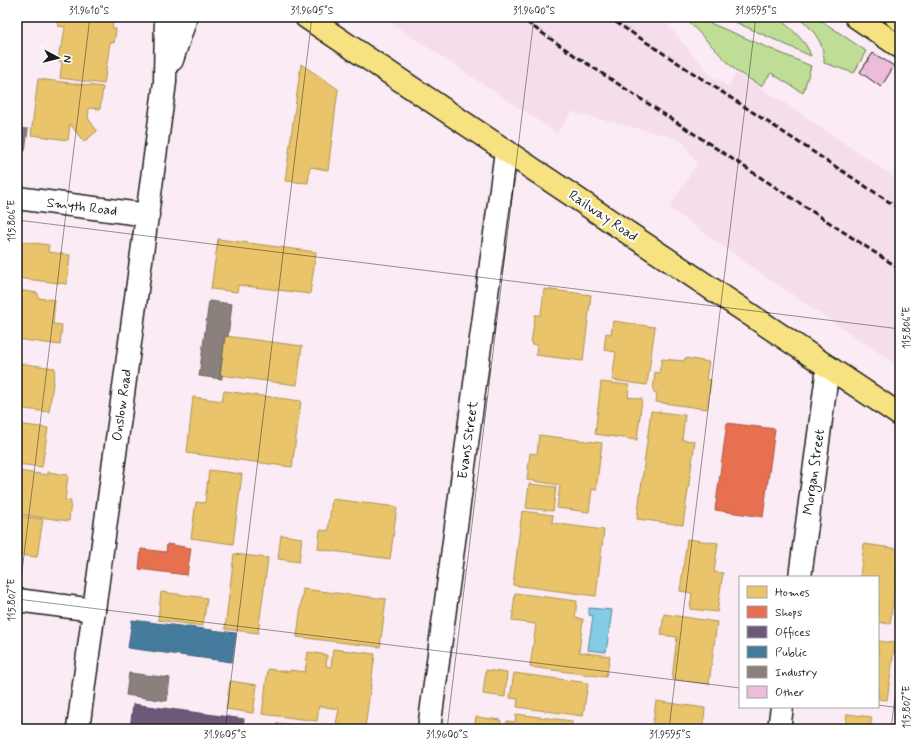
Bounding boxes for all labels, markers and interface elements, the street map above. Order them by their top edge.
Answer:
text: 31.9610°S [69,4,109,18]
text: 31.9605°S [291,4,334,18]
text: 31.9600°S [513,4,556,18]
text: 31.9595°S [735,4,777,18]
north arrow [38,38,78,78]
text: N [60,55,74,64]
street label: Railway Road [565,186,641,246]
street label: Smyth Road [46,194,118,220]
text: 115.806°E [5,200,19,242]
text: 115.806°E [900,307,914,349]
street label: Onslow Road [108,368,136,442]
street label: Evans Street [454,399,482,480]
street label: Morgan Street [799,428,830,516]
legend [739,576,879,708]
text: 115.807°E [5,578,19,621]
text: Homes [775,585,810,601]
text: Shops [775,605,802,621]
text: Offices [775,625,810,641]
text: Public [775,645,807,661]
text: Industry [775,665,817,681]
text: Other [775,685,804,701]
text: 115.807°E [900,685,914,728]
text: 31.9605°S [204,728,247,742]
text: 31.9600°S [426,728,469,742]
text: 31.9595°S [649,728,691,742]

